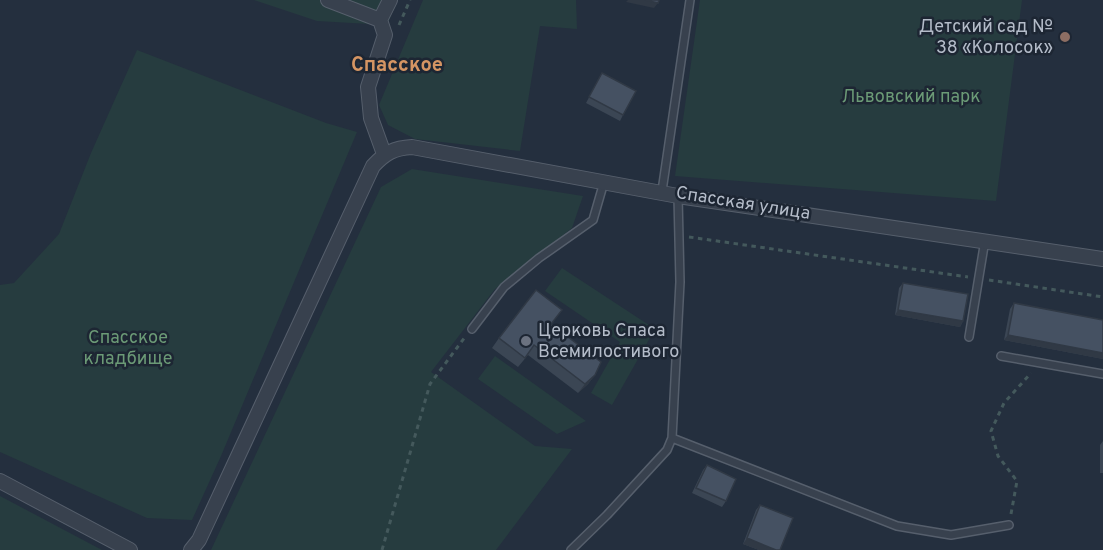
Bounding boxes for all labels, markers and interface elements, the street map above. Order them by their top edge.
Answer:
place label: Детский сад № 38 «Колосок» [919,16,1053,60]
marker: Детский сад № 38 «Колосок» [1058,30,1072,44]
district label: Спасское [351,53,443,79]
park label: Львовский парк [841,86,981,109]
street label: Спасская улица [674,182,812,226]
place label: Церковь Спаса Всемилостивого [538,320,679,364]
park label: Спасское кладбище [83,327,173,371]
marker: Церковь Спаса Всемилостивого [519,334,533,348]

